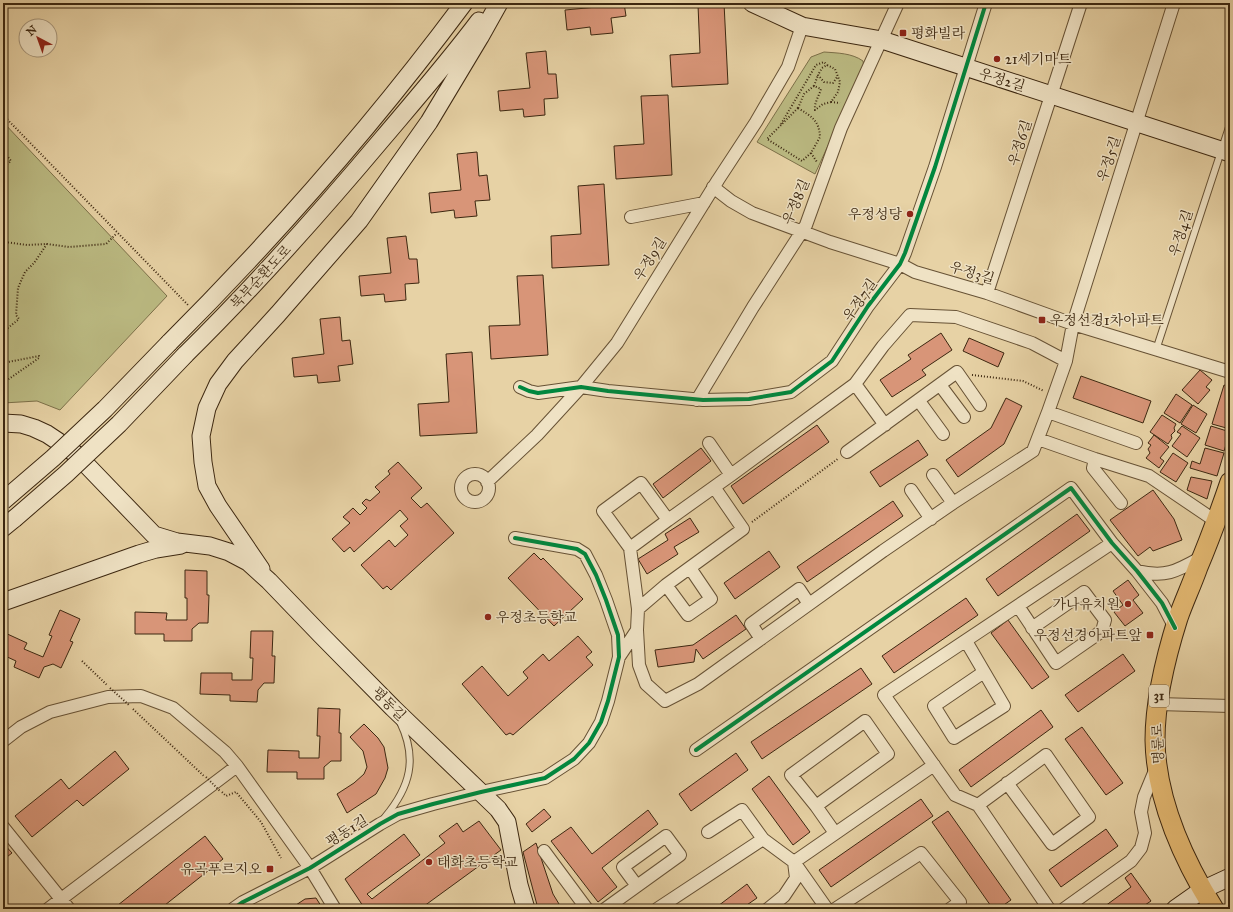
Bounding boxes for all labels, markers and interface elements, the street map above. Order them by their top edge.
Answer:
north arrow [18,18,58,58]
text: N [24,22,40,39]
place label: 평화빌라 [911,25,966,42]
marker: 평화빌라 [898,28,908,38]
place label: 21세기마트 [1005,51,1072,68]
marker: 21세기마트 [992,54,1002,64]
street label: 우정2길 [977,65,1027,95]
street label: 우정6길 [1005,118,1035,168]
street label: 우정5길 [1094,134,1124,184]
street label: 우정8길 [779,177,813,227]
place label: 우정성당 [848,206,902,223]
street label: 우정4길 [1165,207,1197,259]
marker: 우정성당 [905,209,915,219]
street label: 우정9길 [630,234,670,284]
street label: 북부순환도로 [227,241,295,312]
street label: 우정3길 [947,258,997,288]
street label: 우정7길 [839,275,881,325]
place label: 우정선경1차아파트 [1050,312,1164,329]
marker: 우정선경1차아파트 [1037,315,1047,325]
place label: 가나유치원 [1052,596,1120,613]
marker: 가나유치원 [1123,599,1133,609]
place label: 우정초등학교 [496,609,578,626]
marker: 우정초등학교 [483,612,493,622]
place label: 우정선경아파트앞 [1034,627,1142,644]
marker: 우정선경아파트앞 [1145,630,1155,640]
street label: 평동길 [369,684,409,724]
road number: 31 [1149,685,1169,707]
street label: 명륜로 [1149,723,1167,765]
street label: 평동1길 [323,812,371,850]
place label: 태화초등학교 [437,854,519,871]
marker: 태화초등학교 [424,857,434,867]
place label: 유곡푸르지오 [181,861,262,878]
marker: 유곡푸르지오 [265,864,275,874]

